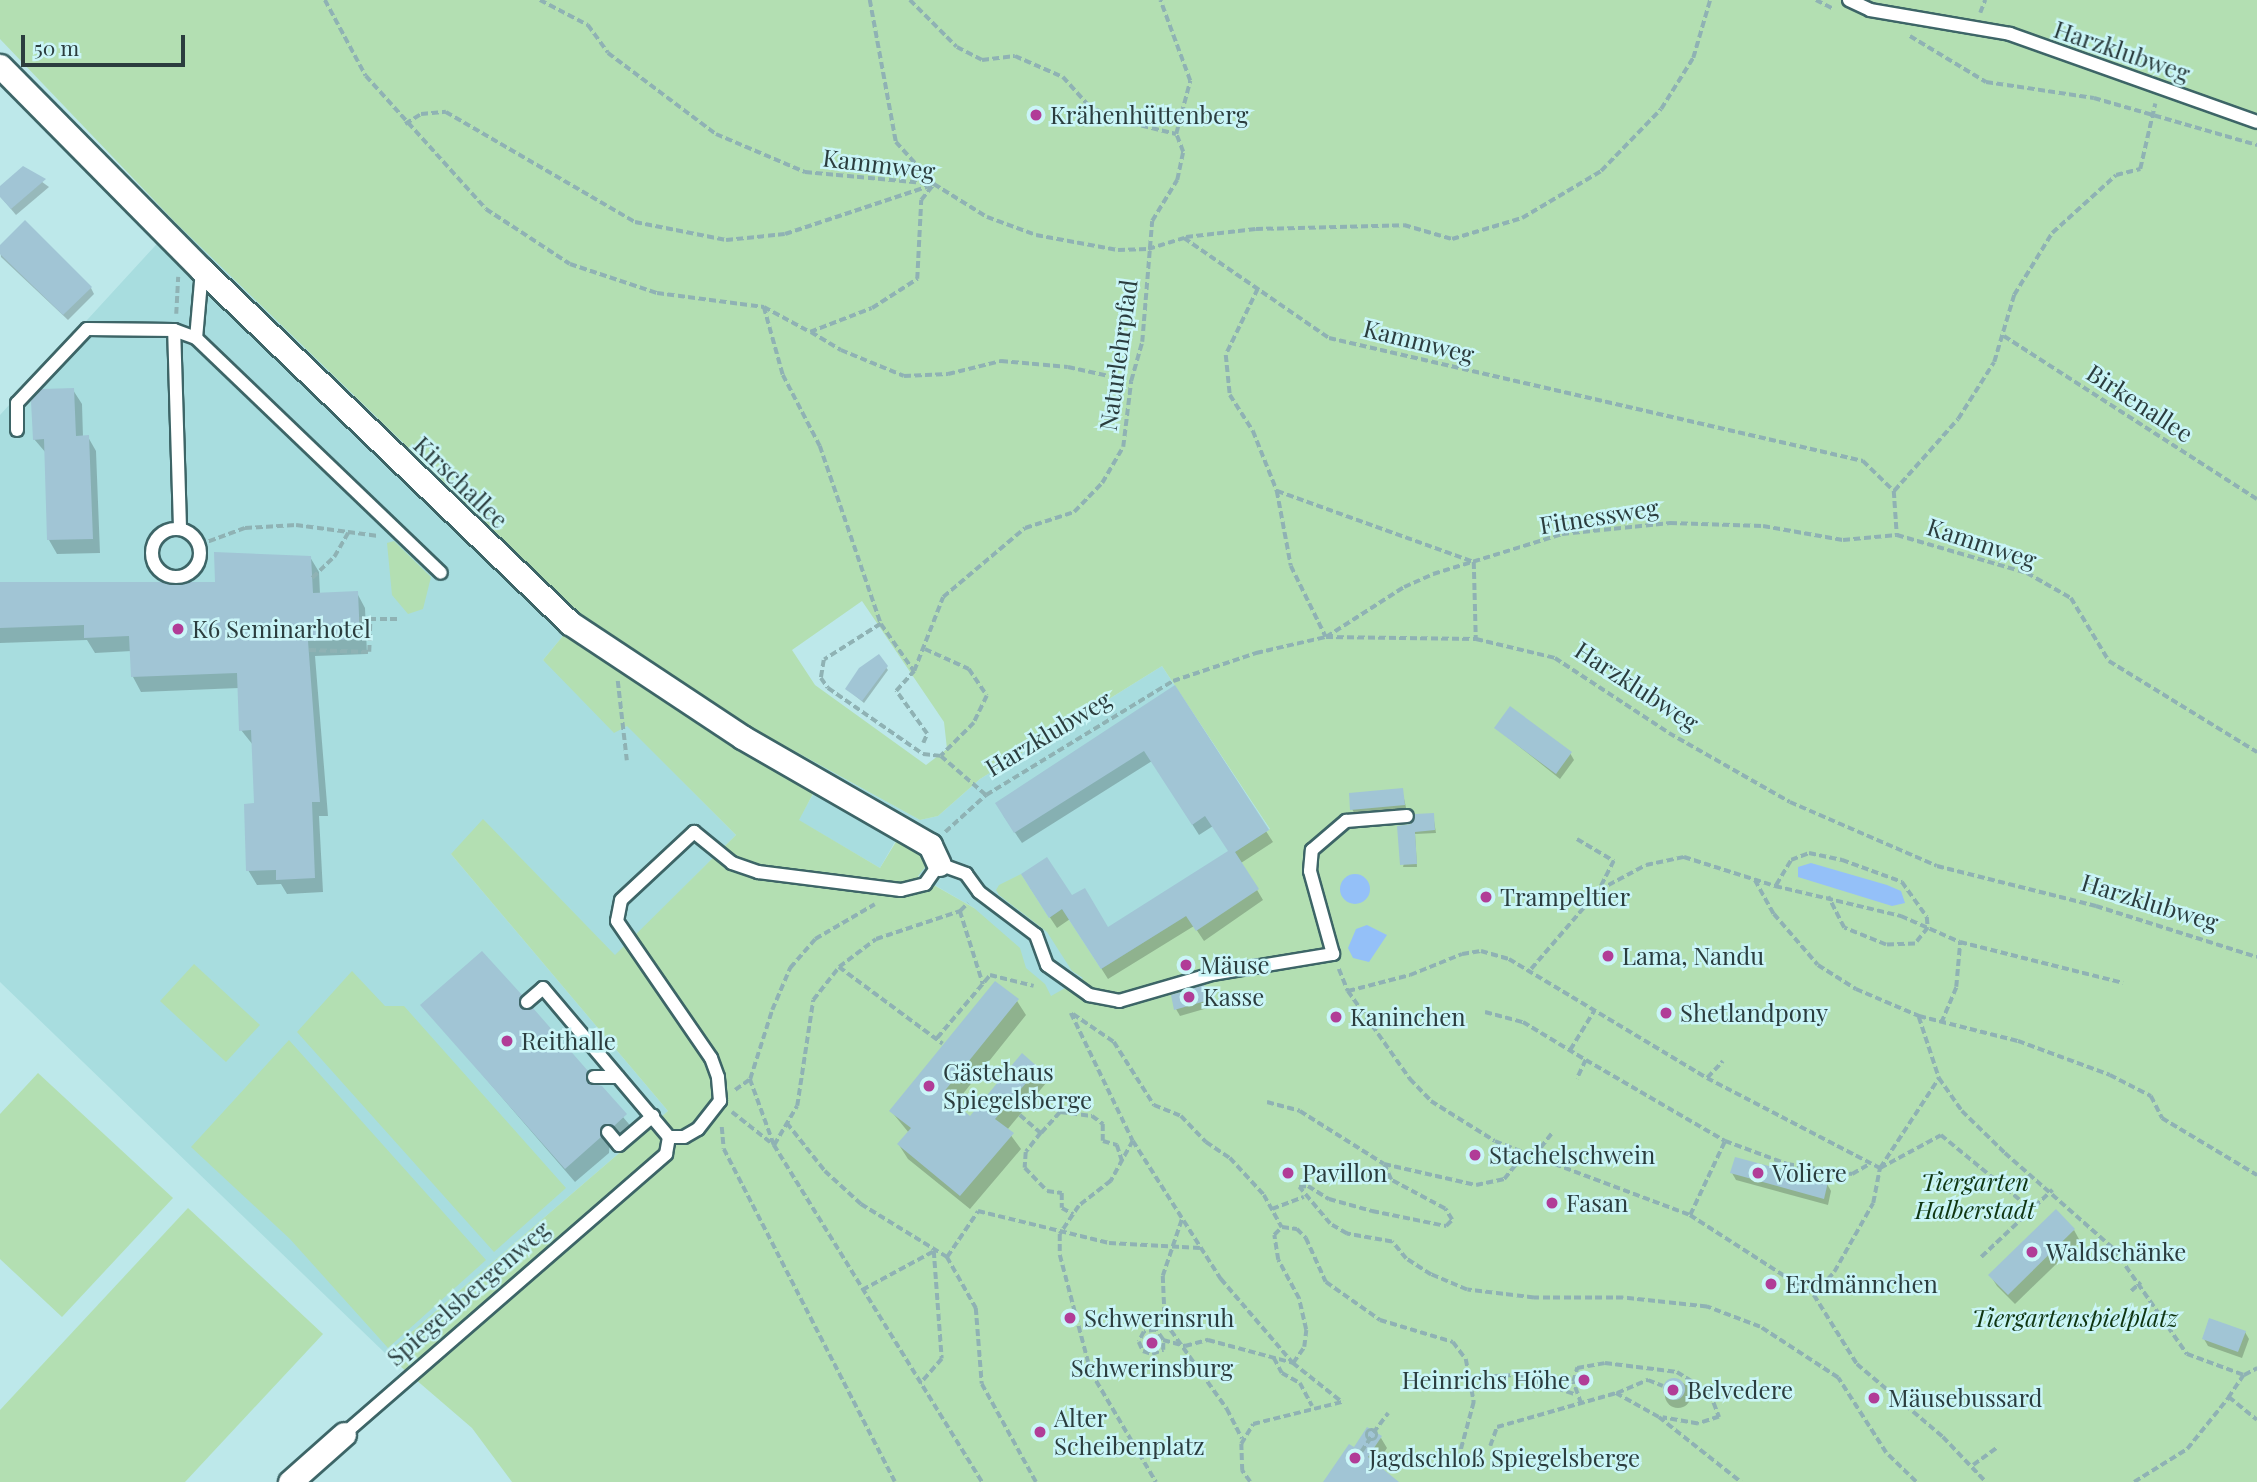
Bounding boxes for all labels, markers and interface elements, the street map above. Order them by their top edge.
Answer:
street label: Harzklubweg [2050,14,2194,88]
scale bar [24,21,189,65]
text: 50 m [34,33,79,61]
place label: Krähenhüttenberg [1050,101,1249,129]
marker: Krähenhüttenberg [1028,107,1044,123]
street label: Kammweg [821,143,937,185]
street label: Naturlehrpfad [1093,278,1143,432]
street label: Kammweg [1361,313,1477,369]
street label: Birkenallee [2082,358,2198,448]
street label: Kirschallee [408,430,514,534]
street label: Fitnessweg [1537,492,1661,540]
street label: Kammweg [1924,512,2040,574]
place label: K6 Seminarhotel [192,615,371,643]
marker: K6 Seminarhotel [170,621,186,637]
street label: Harzklubweg [1570,635,1704,737]
street label: Harzklubweg [980,684,1116,782]
street label: Harzklubweg [2078,867,2222,937]
place label: Trampeltier [1500,883,1630,911]
marker: Trampeltier [1478,889,1494,905]
place label: Lama, Nandu [1622,942,1764,970]
marker: Lama, Nandu [1600,948,1616,964]
place label: Mäuse [1200,951,1270,979]
marker: Mäuse [1178,957,1194,973]
place label: Kasse [1203,983,1264,1011]
marker: Kasse [1181,989,1197,1005]
place label: Shetlandpony [1680,999,1828,1027]
place label: Kaninchen [1350,1003,1466,1031]
marker: Shetlandpony [1658,1005,1674,1021]
marker: Kaninchen [1328,1009,1344,1025]
place label: Reithalle [521,1027,616,1055]
marker: Reithalle [499,1033,515,1049]
place label: Gästehaus Spiegelsberge [943,1058,1092,1114]
marker: Gästehaus Spiegelsberge [921,1078,937,1094]
place label: Stachelschwein [1489,1141,1655,1169]
marker: Stachelschwein [1467,1147,1483,1163]
place label: Pavillon [1302,1159,1387,1187]
place label: Voliere [1772,1159,1847,1187]
marker: Pavillon [1280,1165,1296,1181]
marker: Voliere [1750,1165,1766,1181]
park label: Tiergarten Halberstadt [1915,1168,2035,1224]
place label: Fasan [1566,1189,1628,1217]
marker: Fasan [1544,1195,1560,1211]
street label: Spiegelsbergenweg [381,1214,555,1372]
place label: Waldschänke [2046,1238,2186,1266]
marker: Waldschänke [2024,1244,2040,1260]
place label: Erdmännchen [1785,1270,1938,1298]
marker: Erdmännchen [1763,1276,1779,1292]
place label: Schwerinsruh [1084,1304,1234,1332]
park label: Tiergartenspielplatz [1972,1304,2178,1332]
marker: Schwerinsruh [1062,1310,1078,1326]
marker: Schwerinsburg [1144,1335,1160,1351]
place label: Schwerinsburg [1071,1354,1233,1382]
place label: Heinrichs Höhe [1402,1366,1570,1394]
marker: Heinrichs Höhe [1576,1372,1592,1388]
place label: Belvedere [1687,1376,1793,1404]
marker: Belvedere [1665,1382,1681,1398]
place label: Mäusebussard [1888,1384,2043,1412]
marker: Mäusebussard [1866,1390,1882,1406]
place label: Alter Scheibenplatz [1054,1404,1205,1460]
marker: Alter Scheibenplatz [1032,1424,1048,1440]
place label: Jagdschloß Spiegelsberge [1369,1444,1640,1472]
marker: Jagdschloß Spiegelsberge [1347,1450,1363,1466]

